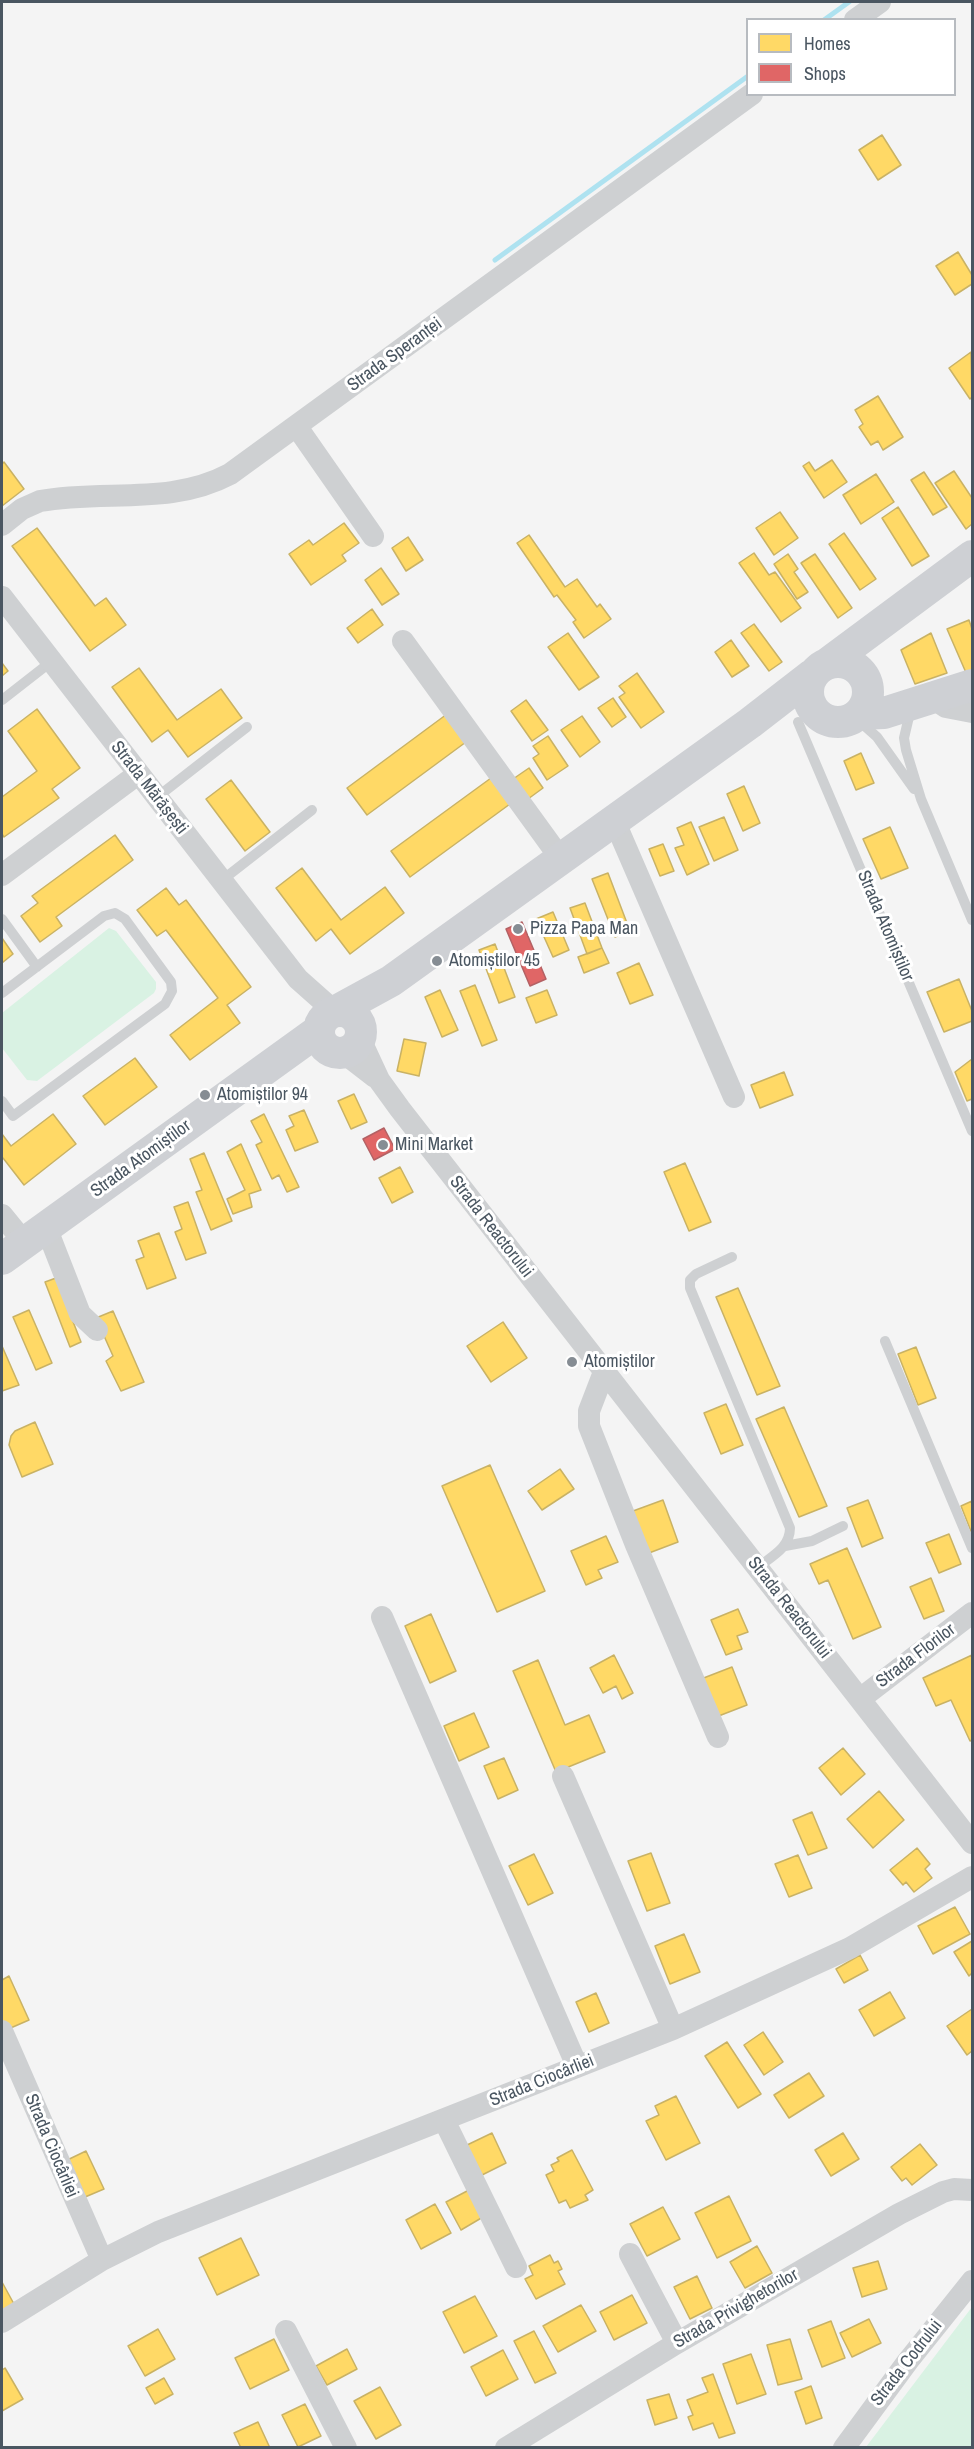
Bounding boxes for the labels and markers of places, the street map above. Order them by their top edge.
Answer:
place label: Pizza Papa Man [530,918,638,940]
marker: Pizza Papa Man [511,922,525,936]
place label: Atomiștilor 45 [449,950,540,972]
marker: Atomiștilor 45 [430,954,444,968]
place label: Atomiștilor 94 [217,1084,308,1106]
marker: Atomiștilor 94 [198,1088,212,1102]
place label: Mini Market [395,1134,473,1156]
marker: Mini Market [376,1138,390,1152]
place label: Atomiștilor [584,1351,655,1373]
marker: Atomiștilor [565,1355,579,1369]

